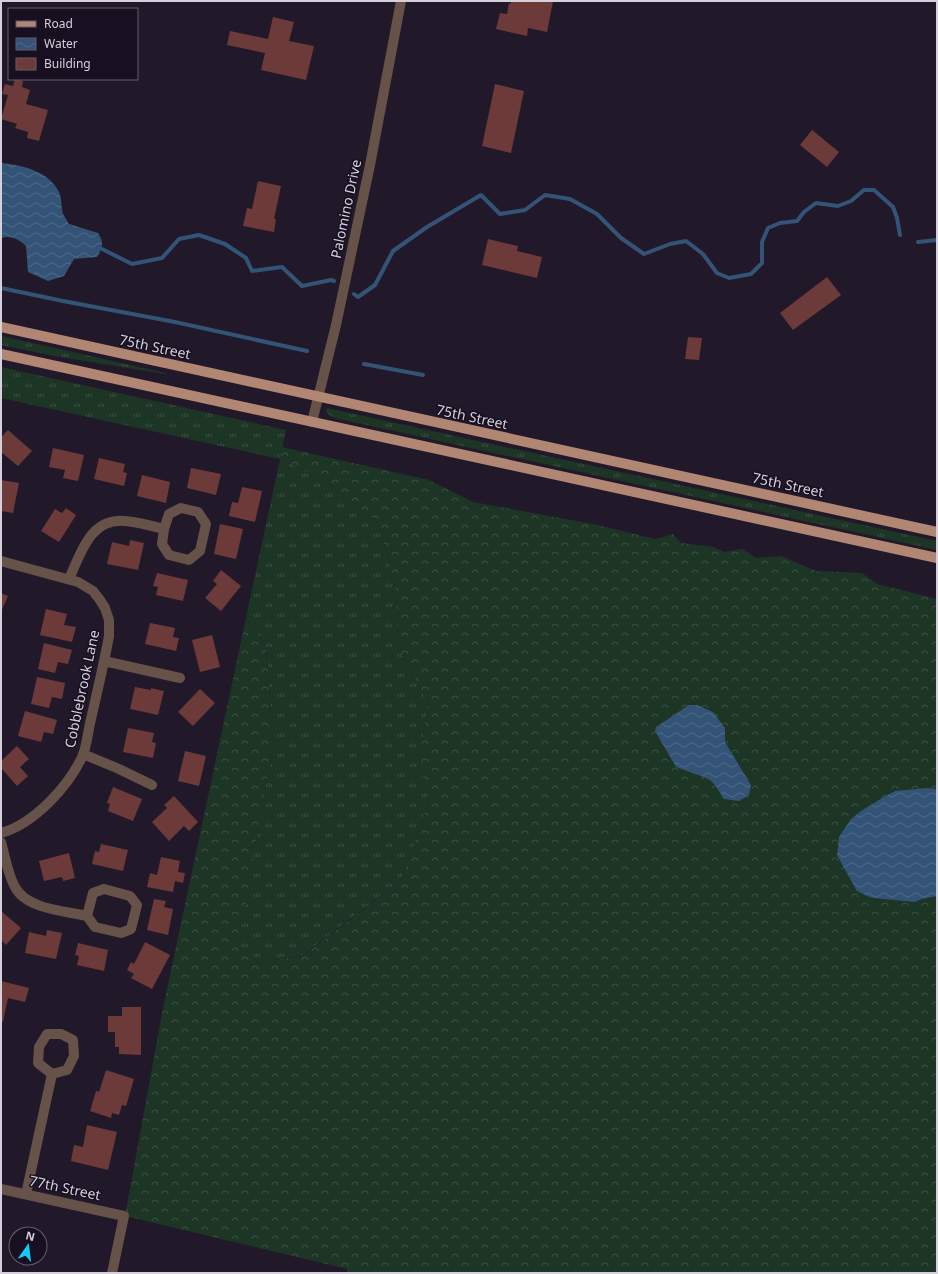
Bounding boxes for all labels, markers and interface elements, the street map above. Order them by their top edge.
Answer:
legend [8,8,138,80]
text: Road [44,15,73,32]
text: Water [44,35,78,52]
text: Building [44,55,91,72]
street label: Palomino Drive [326,158,365,260]
street label: 75th Street [118,330,193,363]
street label: 75th Street [435,400,510,433]
street label: 75th Street [751,468,826,501]
street label: Cobblebrook Lane [60,628,103,750]
street label: 77th Street [28,1171,103,1204]
north arrow [8,1226,48,1266]
text: N [24,1227,37,1244]

